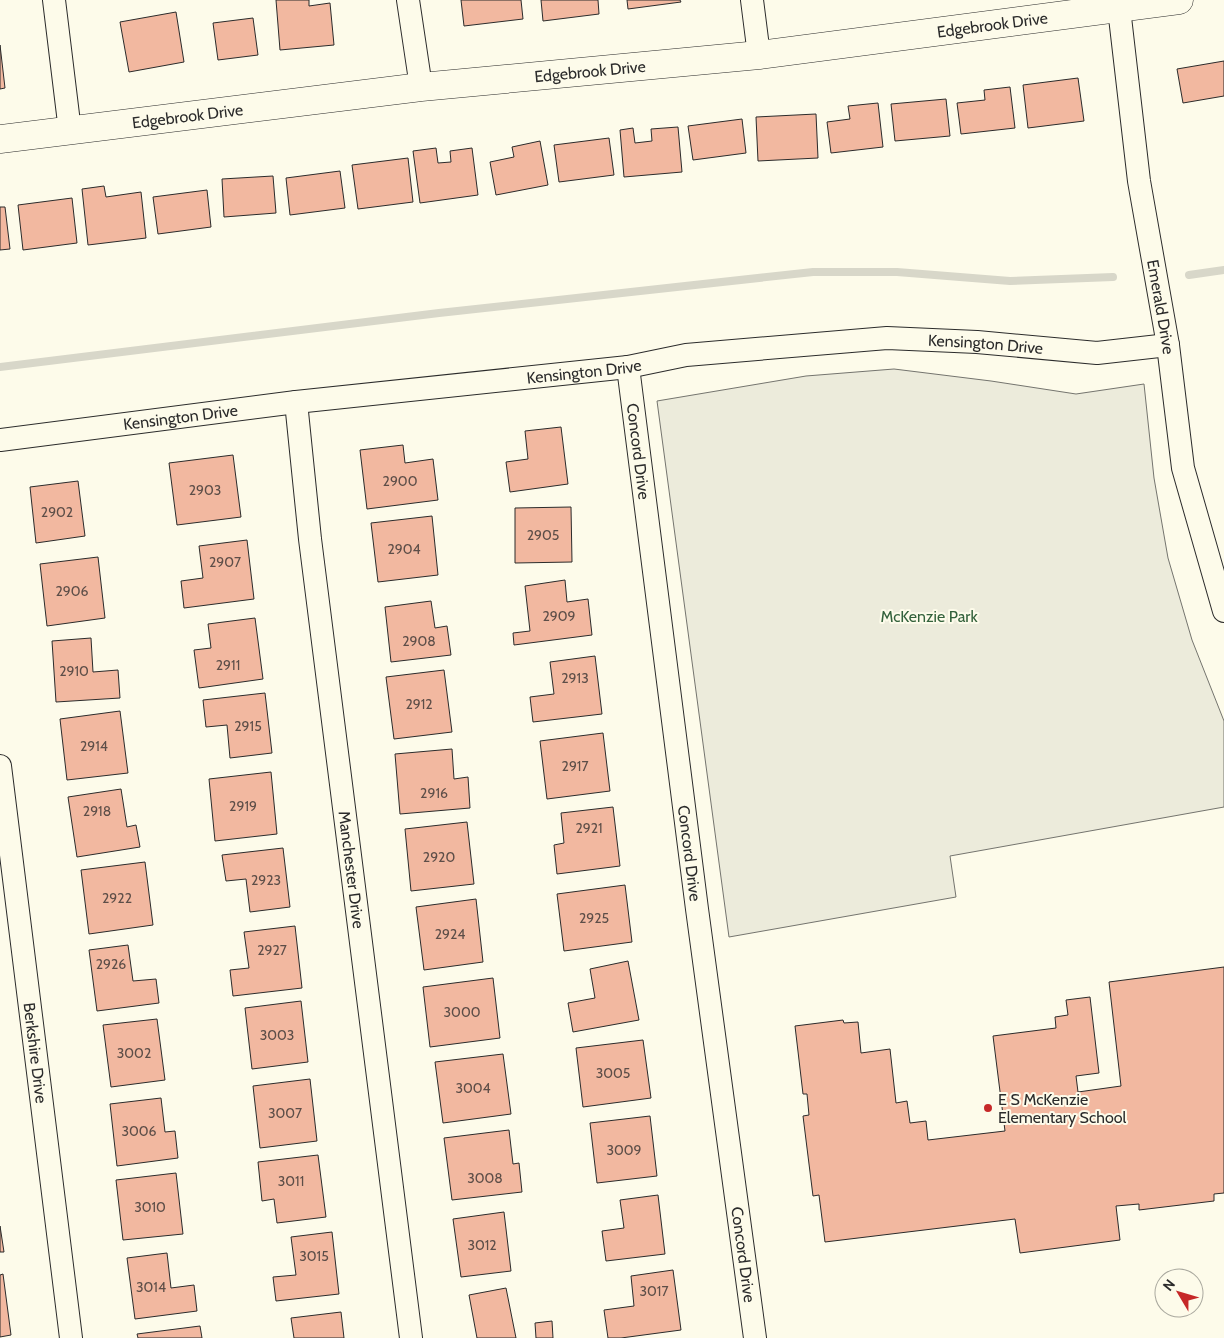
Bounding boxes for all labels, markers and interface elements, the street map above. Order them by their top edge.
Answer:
street label: Edgebrook Drive [936,8,1049,41]
street label: Edgebrook Drive [534,56,647,86]
street label: Edgebrook Drive [131,100,244,132]
street label: Emerald Drive [1144,258,1179,355]
street label: Kensington Drive [928,330,1044,358]
street label: Kensington Drive [526,355,643,387]
street label: Kensington Drive [122,400,239,434]
street label: Concord Drive [623,402,654,500]
house number: 2900 [383,472,418,490]
house number: 2903 [189,481,221,499]
house number: 2902 [41,503,73,521]
house number: 2905 [527,526,559,544]
house number: 2904 [387,540,421,558]
house number: 2907 [209,553,241,571]
house number: 2906 [55,582,89,600]
house number: 2909 [542,607,576,625]
park label: McKenzie Park [880,607,978,626]
house number: 2908 [402,632,436,650]
house number: 2911 [216,656,240,674]
house number: 2910 [59,662,89,680]
house number: 2913 [561,669,589,687]
house number: 2912 [405,695,433,713]
house number: 2915 [234,717,262,735]
house number: 2914 [80,737,108,755]
house number: 2917 [562,757,588,775]
house number: 2916 [420,784,448,802]
house number: 2919 [229,797,257,815]
house number: 2918 [83,802,111,820]
street label: Concord Drive [674,804,705,902]
street label: Manchester Drive [335,810,369,930]
house number: 2921 [575,819,603,837]
house number: 2920 [423,848,455,866]
house number: 2923 [251,871,281,889]
house number: 2922 [102,889,132,907]
house number: 2925 [579,909,609,927]
house number: 2924 [435,925,465,943]
house number: 2927 [257,941,287,959]
house number: 2926 [96,955,126,973]
street label: Berkshire Drive [20,1001,51,1104]
house number: 3000 [444,1003,481,1021]
house number: 3003 [260,1026,294,1044]
house number: 3002 [117,1044,151,1062]
house number: 3005 [596,1064,630,1082]
house number: 3004 [455,1079,491,1097]
place label: E S McKenzie Elementary School [998,1090,1126,1127]
marker: E S McKenzie Elementary School [982,1102,994,1114]
house number: 3007 [268,1104,302,1122]
house number: 3006 [121,1122,157,1140]
house number: 3009 [606,1141,642,1159]
house number: 3008 [467,1169,503,1187]
house number: 3011 [278,1172,304,1190]
house number: 3010 [134,1198,166,1216]
street label: Concord Drive [728,1205,760,1304]
house number: 3012 [467,1236,497,1254]
house number: 3015 [299,1247,329,1265]
north arrow [1154,1268,1204,1318]
text: N [1159,1276,1179,1294]
house number: 3014 [136,1278,166,1296]
house number: 3017 [640,1282,668,1300]

